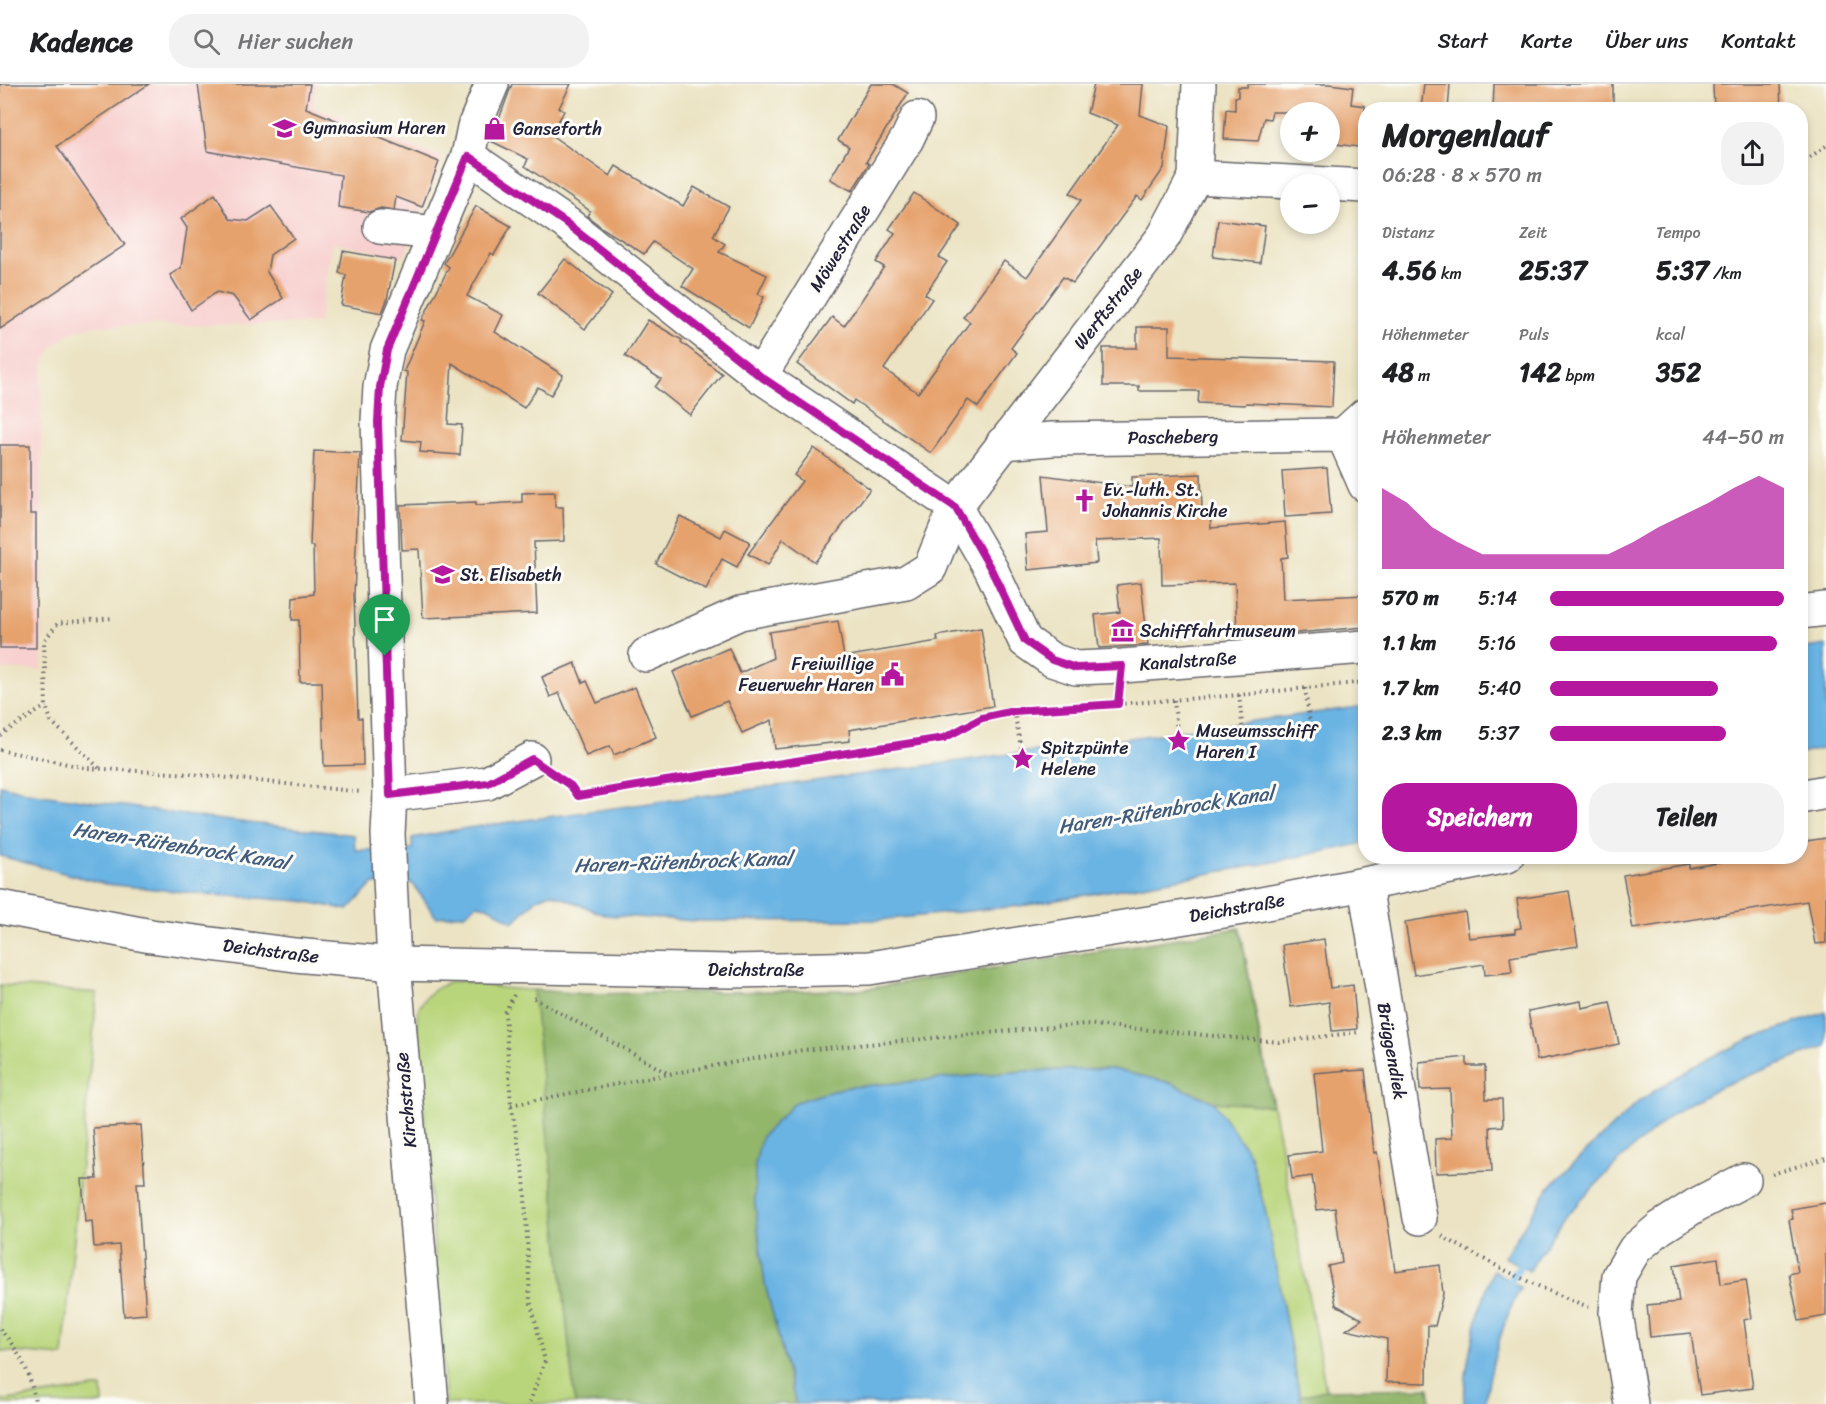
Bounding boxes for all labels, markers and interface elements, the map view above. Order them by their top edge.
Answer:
search box [169,14,589,68]
text: Kadence [30,17,133,66]
text: Hier suchen [238,22,353,61]
text: Start [1438,22,1488,60]
text: Karte [1521,22,1573,60]
text: Über uns [1606,22,1688,60]
text: Kontakt [1721,22,1796,60]
icon: search [190,25,223,58]
map controls [1280,102,1340,234]
button: + [1280,102,1340,162]
text: Morgenlauf [1382,106,1549,164]
place label: Gymnasium Haren [303,112,446,144]
place label: Ganseforth [513,113,602,145]
school or university icon: Gymnasium Haren [272,115,298,141]
shop icon: Ganseforth [482,116,508,142]
button: share [1721,122,1784,185]
text: 06:28 · 8 × 570 m [1382,158,1542,193]
button: − [1280,174,1340,234]
street label: Möwestraße [800,197,880,298]
text: Distanz [1382,218,1435,247]
text: Zeit [1519,218,1547,247]
text: Tempo [1656,218,1701,247]
text: 4.56 [1382,247,1437,293]
text: 25:37 [1519,247,1587,293]
text: 5:37 [1656,247,1709,293]
street label: Werftstraße [1065,259,1151,357]
text: km [1437,259,1462,288]
text: /km [1709,259,1742,288]
text: Höhenmeter [1382,320,1468,349]
text: Puls [1519,320,1549,349]
text: kcal [1656,320,1685,349]
text: 48 [1382,349,1414,395]
text: 142 [1519,349,1561,395]
text: 352 [1656,349,1701,395]
text: m [1414,361,1430,390]
text: bpm [1561,361,1595,390]
street label: Pascheberg [1127,420,1219,454]
text: Höhenmeter [1382,420,1490,455]
text: 44–50 m [1702,420,1784,455]
place label: Ev.-luth. St. Johannis Kirche [1102,474,1227,527]
church icon: Ev.-luth. St. Johannis Kirche [1072,487,1098,513]
place label: St. Elisabeth [460,559,562,591]
school or university icon: St. Elisabeth [429,562,455,588]
text: 570 m [1382,581,1439,616]
text: 5:14 [1478,581,1517,616]
pin [359,594,410,656]
icon: arrive [368,603,401,636]
place label: Schifffahrtmuseum [1140,615,1296,647]
museum icon: Schifffahrtmuseum [1109,618,1135,644]
text: 1.1 km [1382,626,1436,661]
text: 5:16 [1478,626,1516,661]
street label: Kanalstraße [1138,642,1238,680]
place label: Freiwillige Feuerwehr Haren [738,648,874,701]
public building icon: Freiwillige Feuerwehr Haren [879,661,905,687]
text: 1.7 km [1382,671,1439,706]
text: 5:40 [1478,671,1521,706]
place label: Museumsschiff Haren I [1196,715,1319,768]
text: 2.3 km [1382,716,1442,751]
text: 5:37 [1478,716,1519,751]
place icon: Museumsschiff Haren I [1165,728,1191,754]
place label: Spitzpünte Helene [1041,732,1129,785]
place icon: Spitzpünte Helene [1010,745,1036,771]
water label: Haren-Rütenbrock Kanal [1056,775,1280,844]
button: Speichern [1382,783,1577,852]
button: Teilen [1589,783,1784,852]
water label: Haren-Rütenbrock Kanal [71,812,295,881]
water label: Haren-Rütenbrock Kanal [574,841,797,883]
street label: Deichstraße [1187,884,1287,932]
street label: Deichstraße [221,929,321,973]
street label: Deichstraße [708,954,804,986]
street label: Brüggendiek [1368,1000,1416,1102]
street label: Kirchstraße [386,1051,426,1149]

